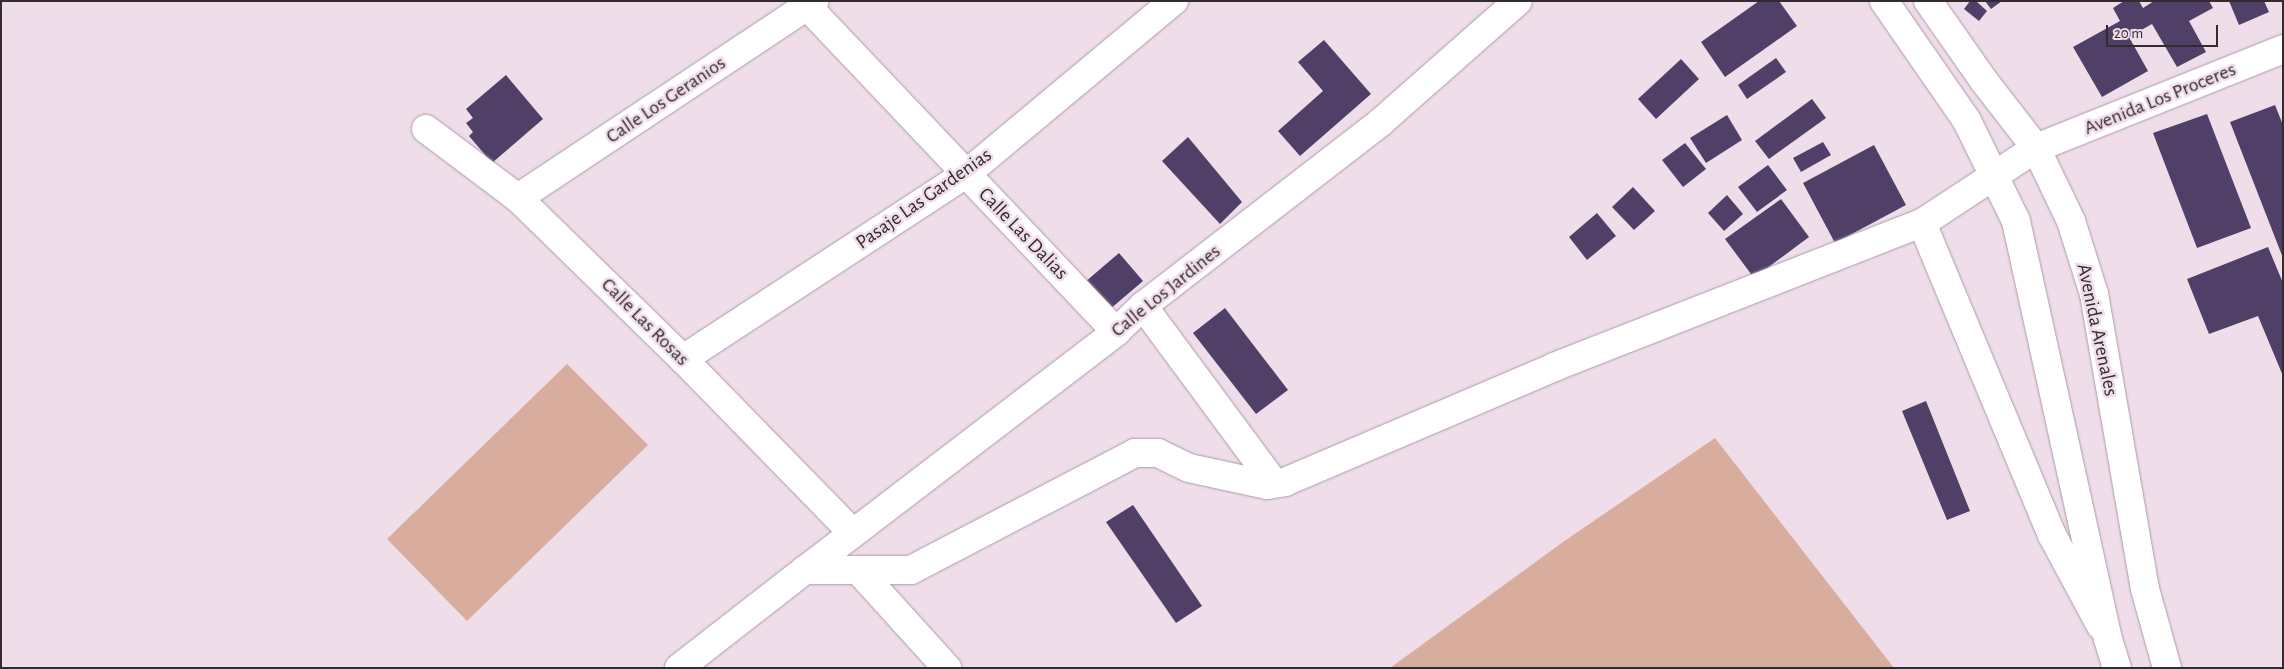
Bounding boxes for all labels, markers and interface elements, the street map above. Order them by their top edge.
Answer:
scale bar [2109,15,2222,47]
text: 20 m [2114,26,2143,41]
street label: Calle Los Geranios [602,51,730,149]
street label: Avenida Los Proceres [2081,58,2239,140]
street label: Pasaje Las Gardenias [851,143,997,255]
street label: Calle Las Dalias [973,183,1073,285]
street label: Calle Los Jardines [1106,240,1226,342]
street label: Avenida Arenales [2071,262,2123,398]
street label: Calle Las Rosas [596,273,694,371]

